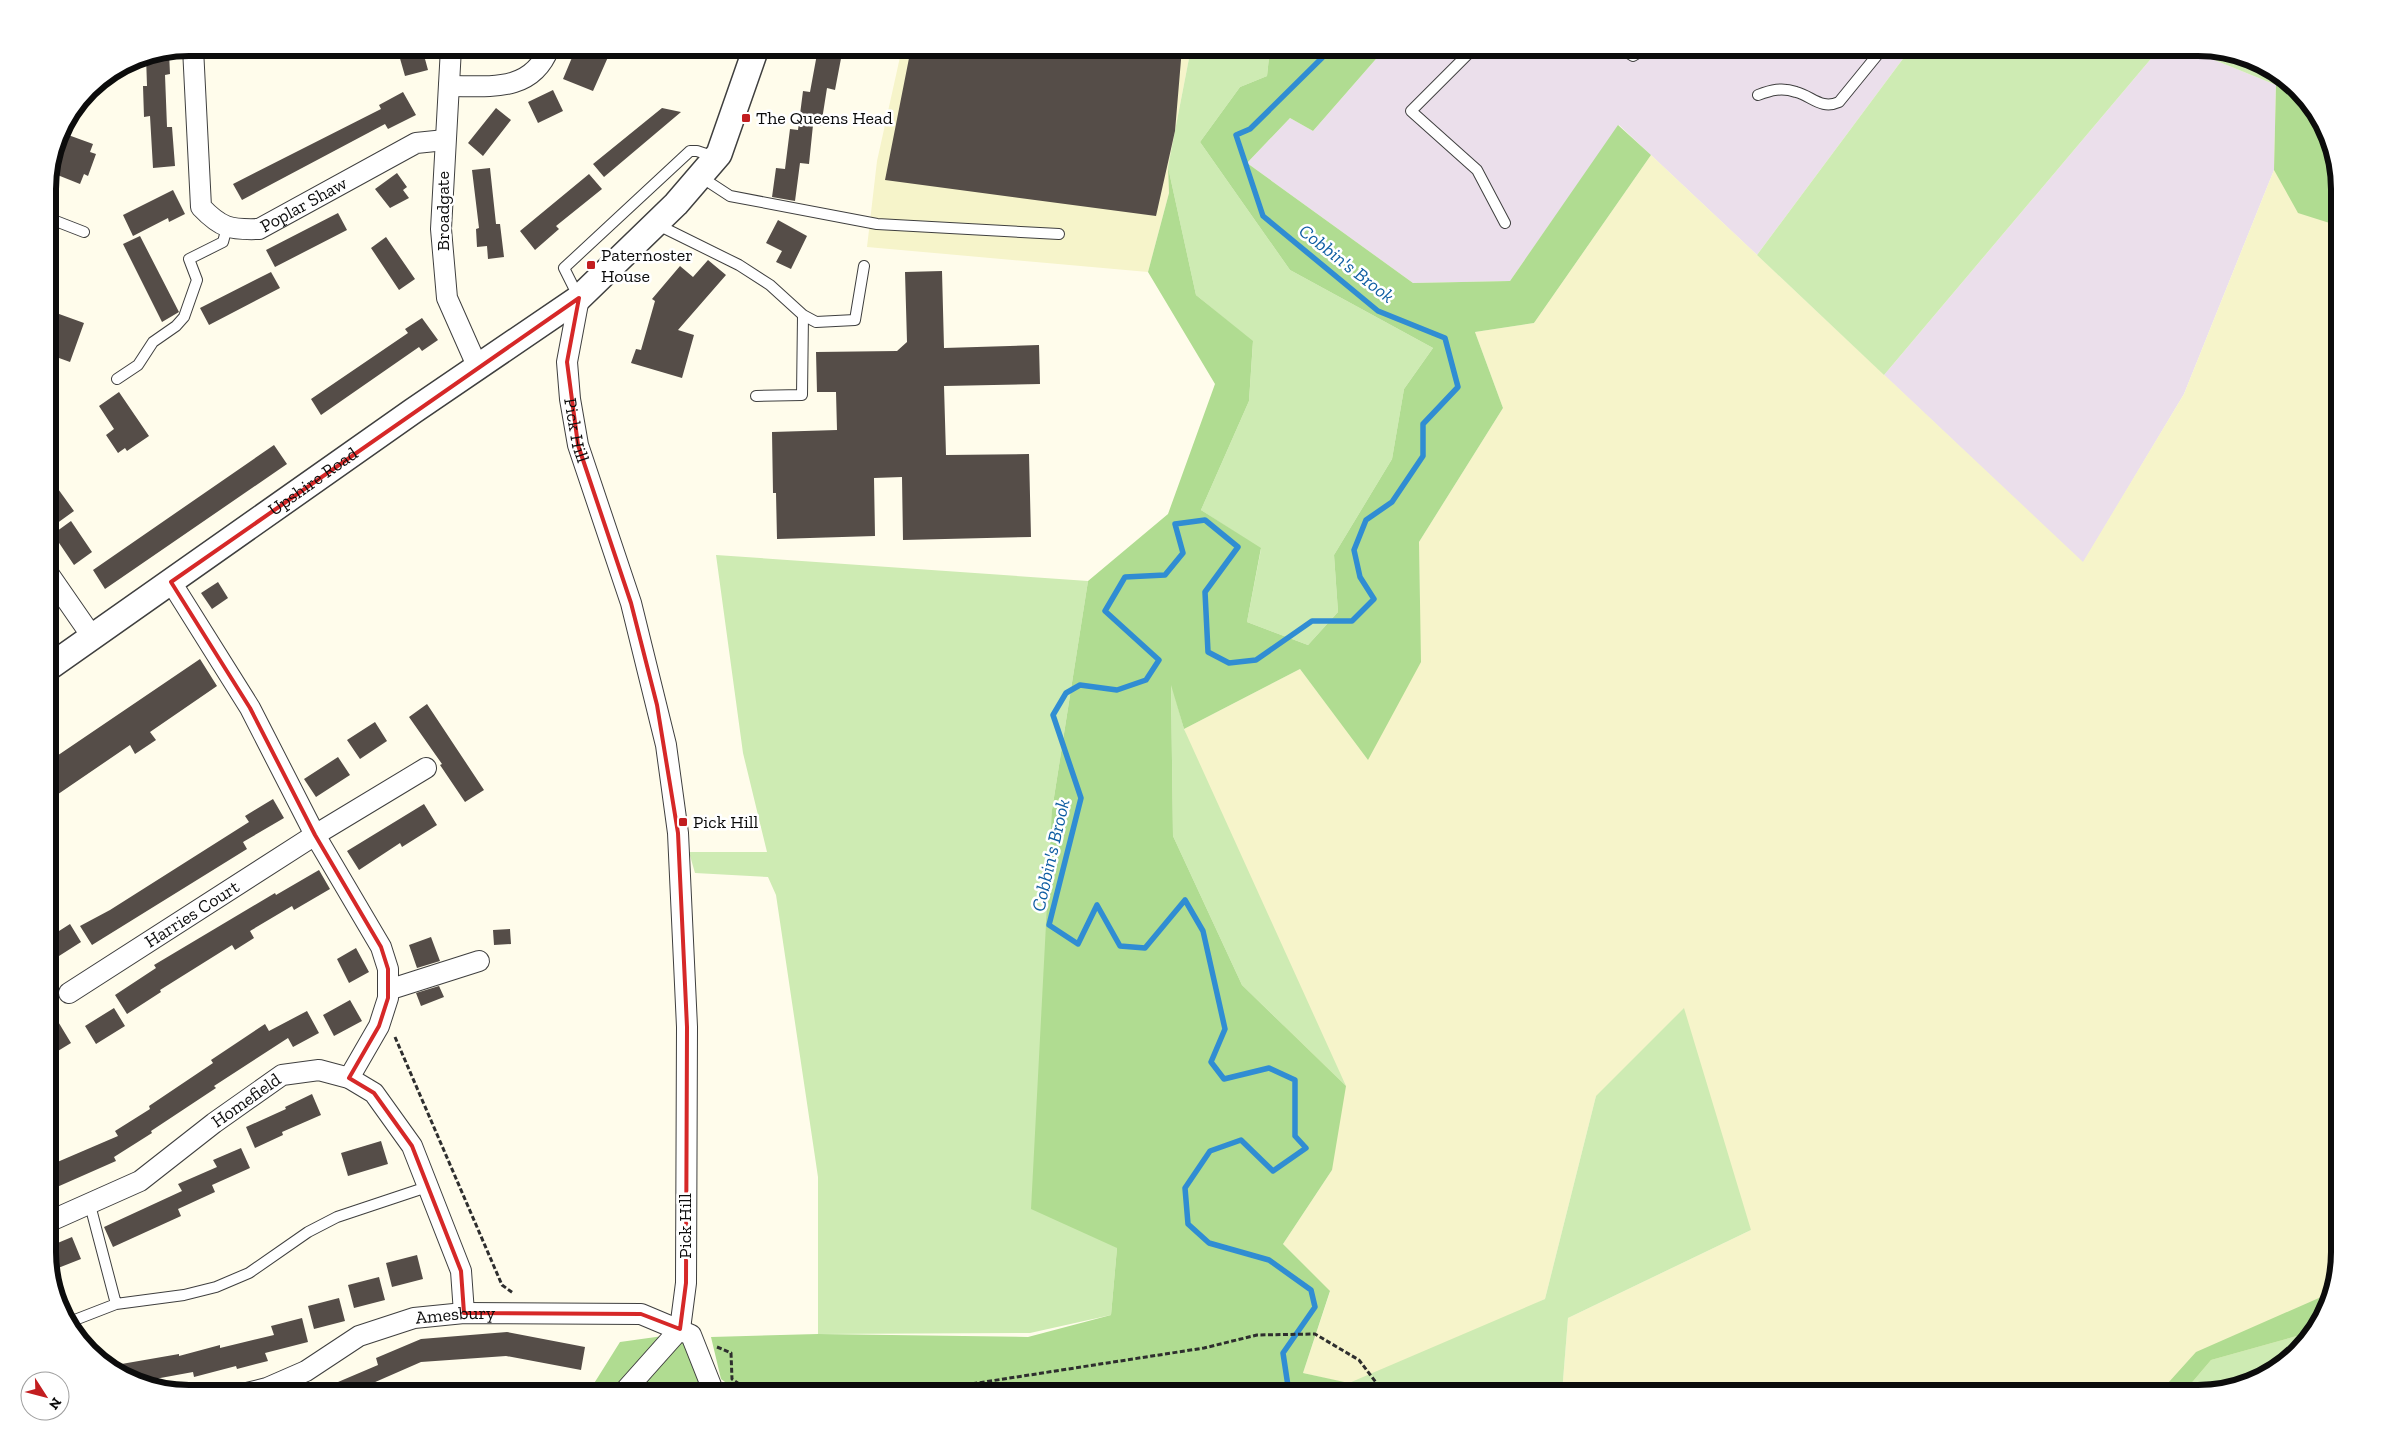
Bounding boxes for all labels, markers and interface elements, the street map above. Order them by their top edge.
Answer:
place label: The Queens Head [756,107,893,129]
marker: The Queens Head [740,112,752,124]
street label: Broadgate [432,171,454,251]
street label: Poplar Shaw [256,172,351,237]
water label: Cobbin's Brook [1294,219,1399,308]
place label: Paternoster House [601,244,693,287]
marker: Paternoster House [585,259,597,271]
street label: Pick Hill [559,396,594,466]
street label: Upshire Road [264,442,362,521]
water label: Cobbin's Brook [1026,797,1075,914]
place label: Pick Hill [693,811,759,833]
marker: Pick Hill [677,816,689,828]
street label: Harries Court [140,875,243,953]
street label: Homefield [207,1068,285,1132]
street label: Pick Hill [674,1193,696,1259]
street label: Amesbury [414,1302,496,1329]
north arrow [20,1371,70,1421]
text: N [45,1394,65,1413]

